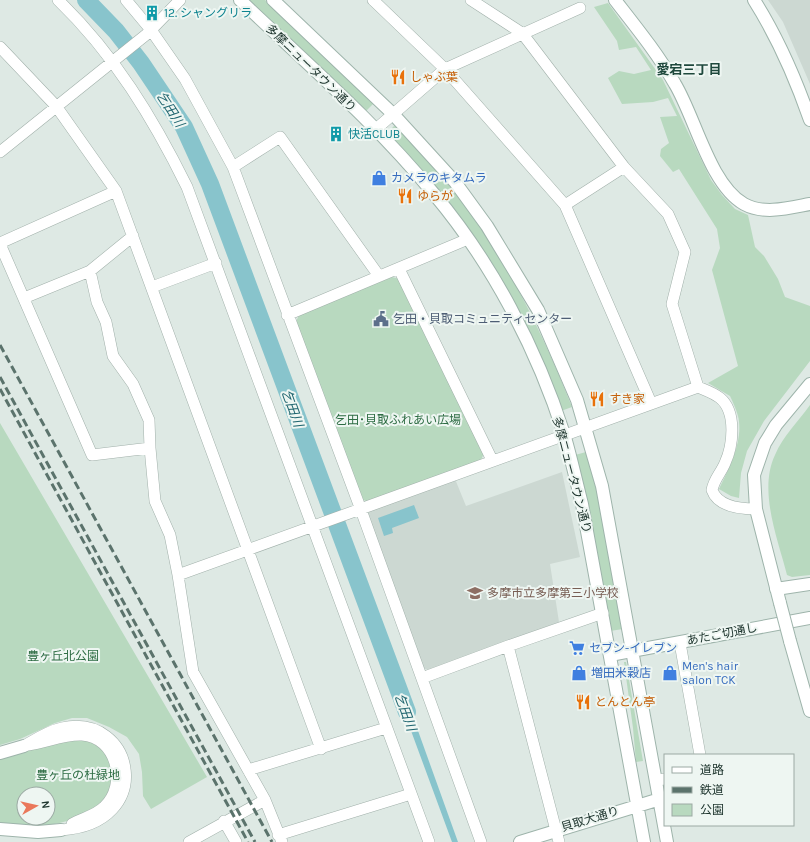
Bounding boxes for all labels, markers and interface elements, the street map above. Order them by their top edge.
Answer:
building icon: 12. シャングリラ [143,4,161,22]
place label: 12. シャングリラ [164,6,252,20]
street label: 多摩ニュータウン通り [263,21,359,115]
district label: 愛宕三丁目 [656,62,722,77]
restaurant icon: しゃぶ葉 [389,68,407,86]
place label: しゃぶ葉 [410,70,458,84]
water label: 乞田川 [154,89,189,131]
building icon: 快活CLUB [327,125,345,143]
place label: 快活CLUB [348,127,400,141]
shop icon: カメラのキタムラ [370,169,388,187]
place label: カメラのキタムラ [391,171,486,185]
restaurant icon: ゆらが [396,187,414,205]
place label: ゆらが [417,189,453,203]
public building icon: 乞田・貝取コミュニティセンター [372,310,390,328]
place label: 乞田・貝取コミュニティセンター [393,312,572,326]
water label: 乞田川 [279,387,307,431]
restaurant icon: すき家 [588,390,606,408]
place label: すき家 [609,392,645,406]
park label: 乞田･貝取ふれあい広場 [335,413,461,427]
street label: 多摩ニュータウン通り [550,415,594,535]
school or university icon: 多摩市立多摩第三小学校 [466,584,484,602]
place label: 多摩市立多摩第三小学校 [487,586,619,600]
street label: あたご切通し [685,620,759,648]
supermarket icon: セブン-イレブン [568,639,586,657]
place label: セブン-イレブン [589,641,677,655]
park label: 豊ヶ丘北公園 [27,649,99,663]
place label: Men's hair salon TCK [682,659,739,687]
shop icon: 増田米穀店 [570,664,588,682]
shop icon: Men's hair salon TCK [661,664,679,682]
place label: 増田米穀店 [591,666,651,680]
water label: 乞田川 [392,691,420,735]
restaurant icon: とんとん亭 [574,693,592,711]
place label: とんとん亭 [595,695,655,709]
legend [664,754,794,826]
text: 道路 [700,763,724,777]
park label: 豊ヶ丘の杜緑地 [36,768,120,782]
text: 鉄道 [700,783,724,797]
north arrow [16,786,56,826]
text: N [38,800,52,809]
text: 公園 [700,803,724,817]
street label: 貝取大通り [559,804,621,834]

